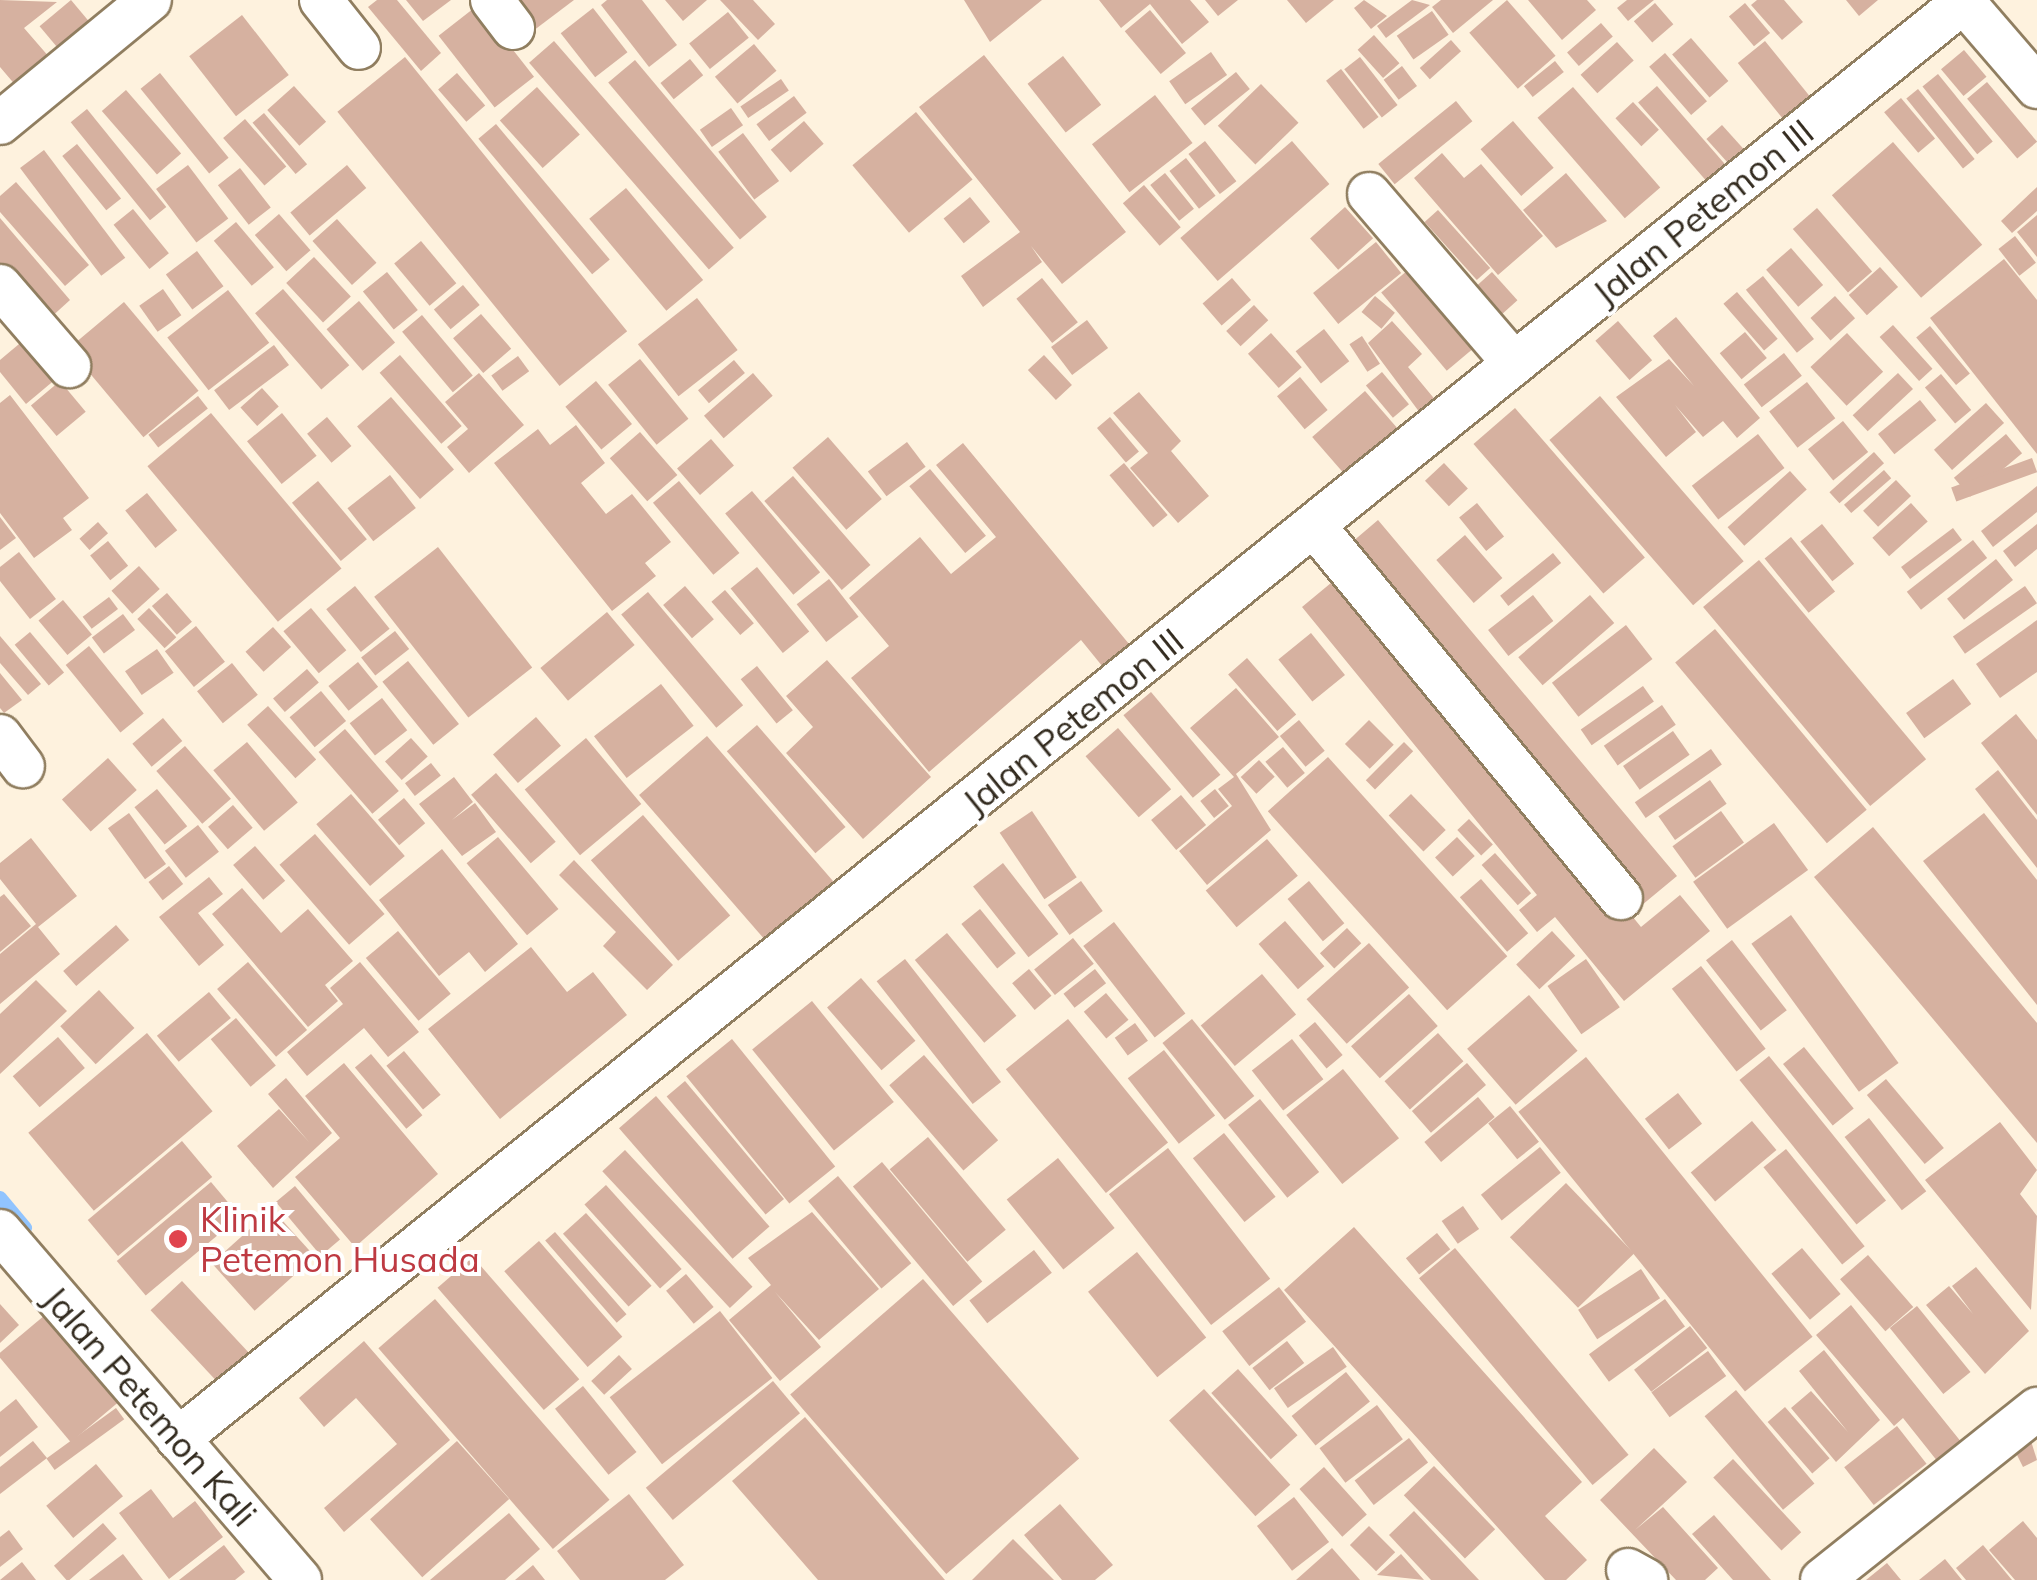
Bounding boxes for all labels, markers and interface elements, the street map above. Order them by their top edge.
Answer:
street label: Jalan Petemon III [1584,110,1822,314]
street label: Jalan Petemon III [954,619,1192,823]
place label: Klinik Petemon Husada [200,1198,480,1280]
marker: Klinik Petemon Husada [165,1226,191,1252]
street label: Jalan Petemon Kali [34,1278,266,1534]

